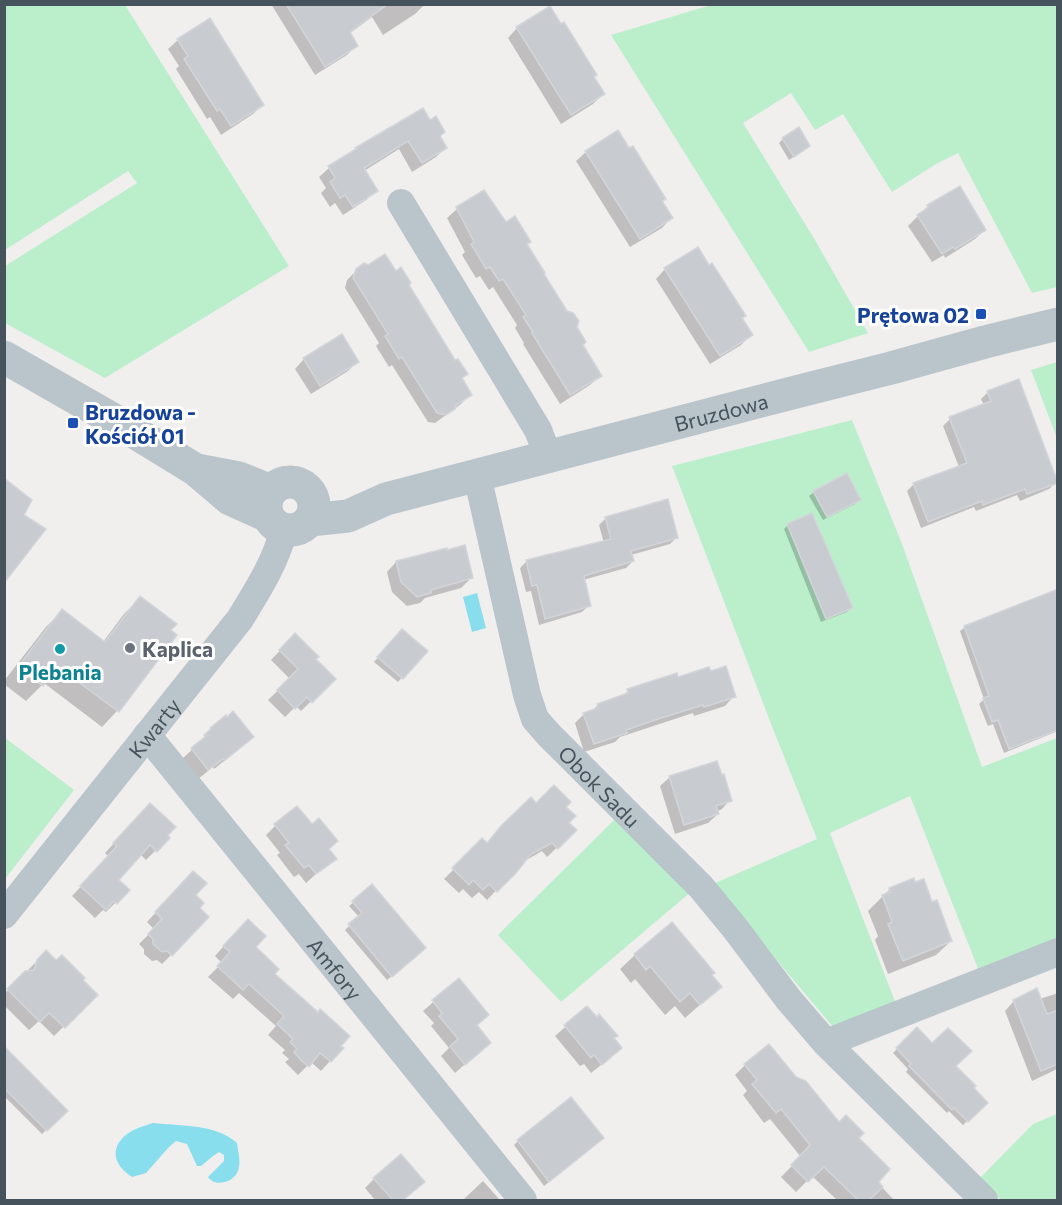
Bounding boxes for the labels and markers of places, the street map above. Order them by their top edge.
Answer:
place label: Prętowa 02 [857,302,969,327]
marker: Prętowa 02 [974,307,988,321]
place label: Bruzdowa - Kościół 01 [85,399,196,448]
marker: Bruzdowa - Kościół 01 [66,416,80,430]
place label: Kaplica [142,636,213,661]
marker: Kaplica [123,641,137,655]
marker: Plebania [53,642,67,656]
place label: Plebania [19,659,101,684]

